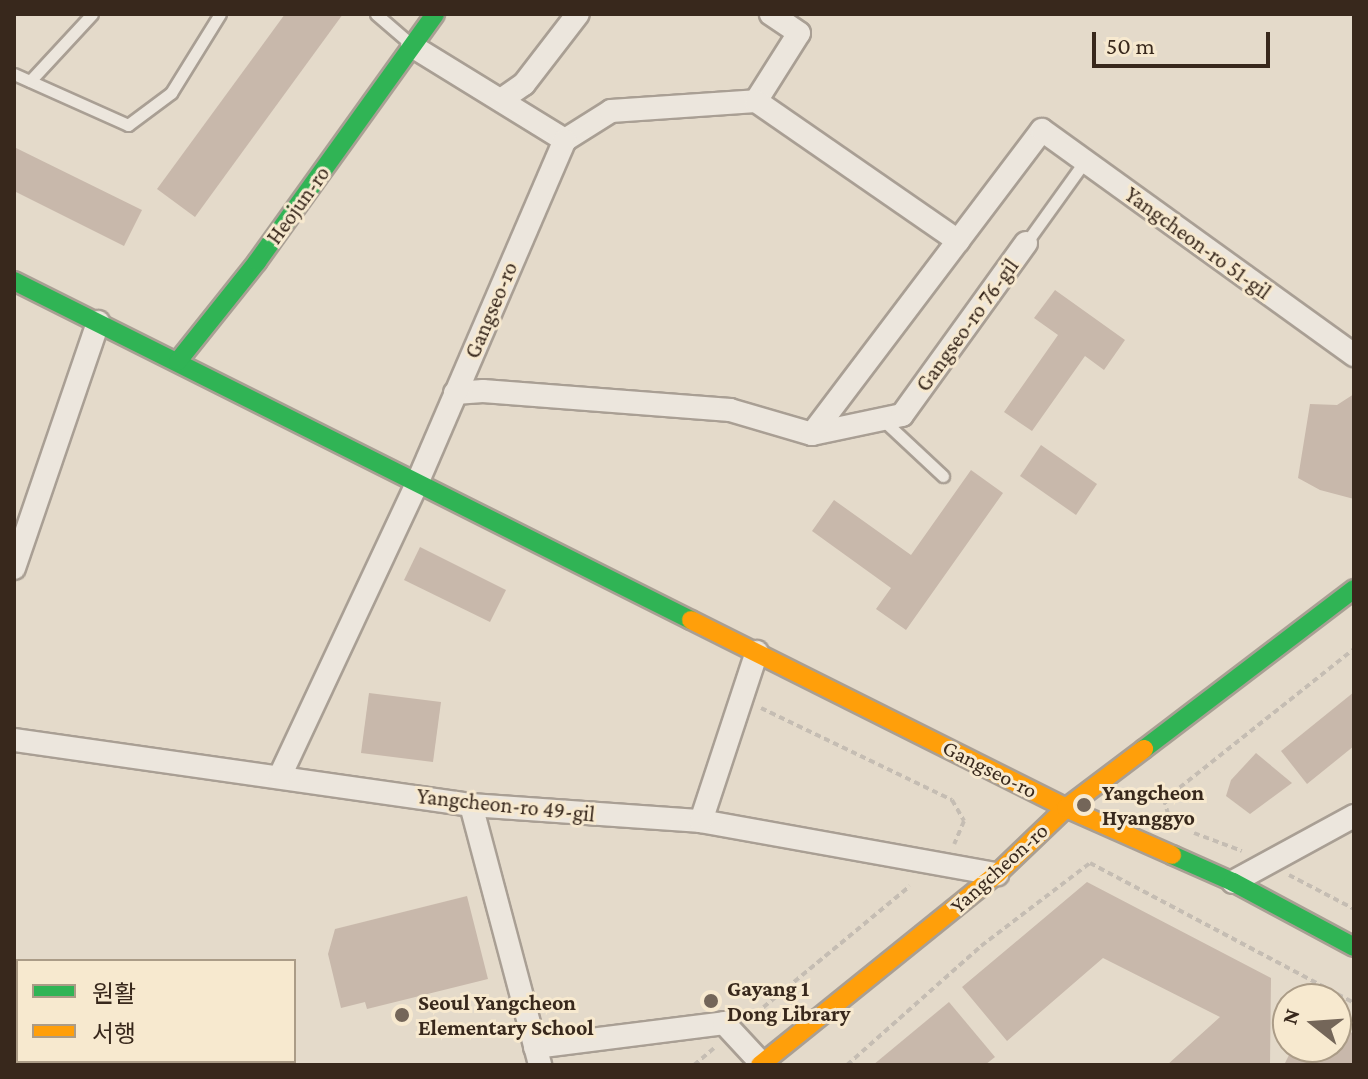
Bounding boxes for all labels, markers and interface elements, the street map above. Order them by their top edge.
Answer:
scale bar [1096,16,1274,66]
text: 50 m [1106,32,1155,59]
street label: Heojun-ro [261,161,335,249]
street label: Yangcheon-ro 51-gil [1120,181,1276,305]
street label: Gangseo-ro 76-gil [910,253,1024,397]
street label: Gangseo-ro [459,258,523,362]
street label: Gangseo-ro [938,734,1042,804]
place label: Yangcheon Hyanggyo [1102,779,1204,830]
street label: Yangcheon-ro 49-gil [416,783,596,827]
marker: Yangcheon Hyanggyo [1073,794,1095,816]
street label: Yangcheon-ro [945,817,1053,919]
legend [16,959,296,1063]
place label: Gayang 1 Dong Library [727,975,851,1026]
text: 원활 [92,980,136,1007]
north arrow [1272,983,1352,1063]
place label: Seoul Yangcheon Elementary School [418,989,594,1040]
marker: Gayang 1 Dong Library [702,992,720,1010]
marker: Seoul Yangcheon Elementary School [393,1006,411,1024]
text: N [1276,1006,1305,1027]
text: 서행 [92,1020,136,1047]

